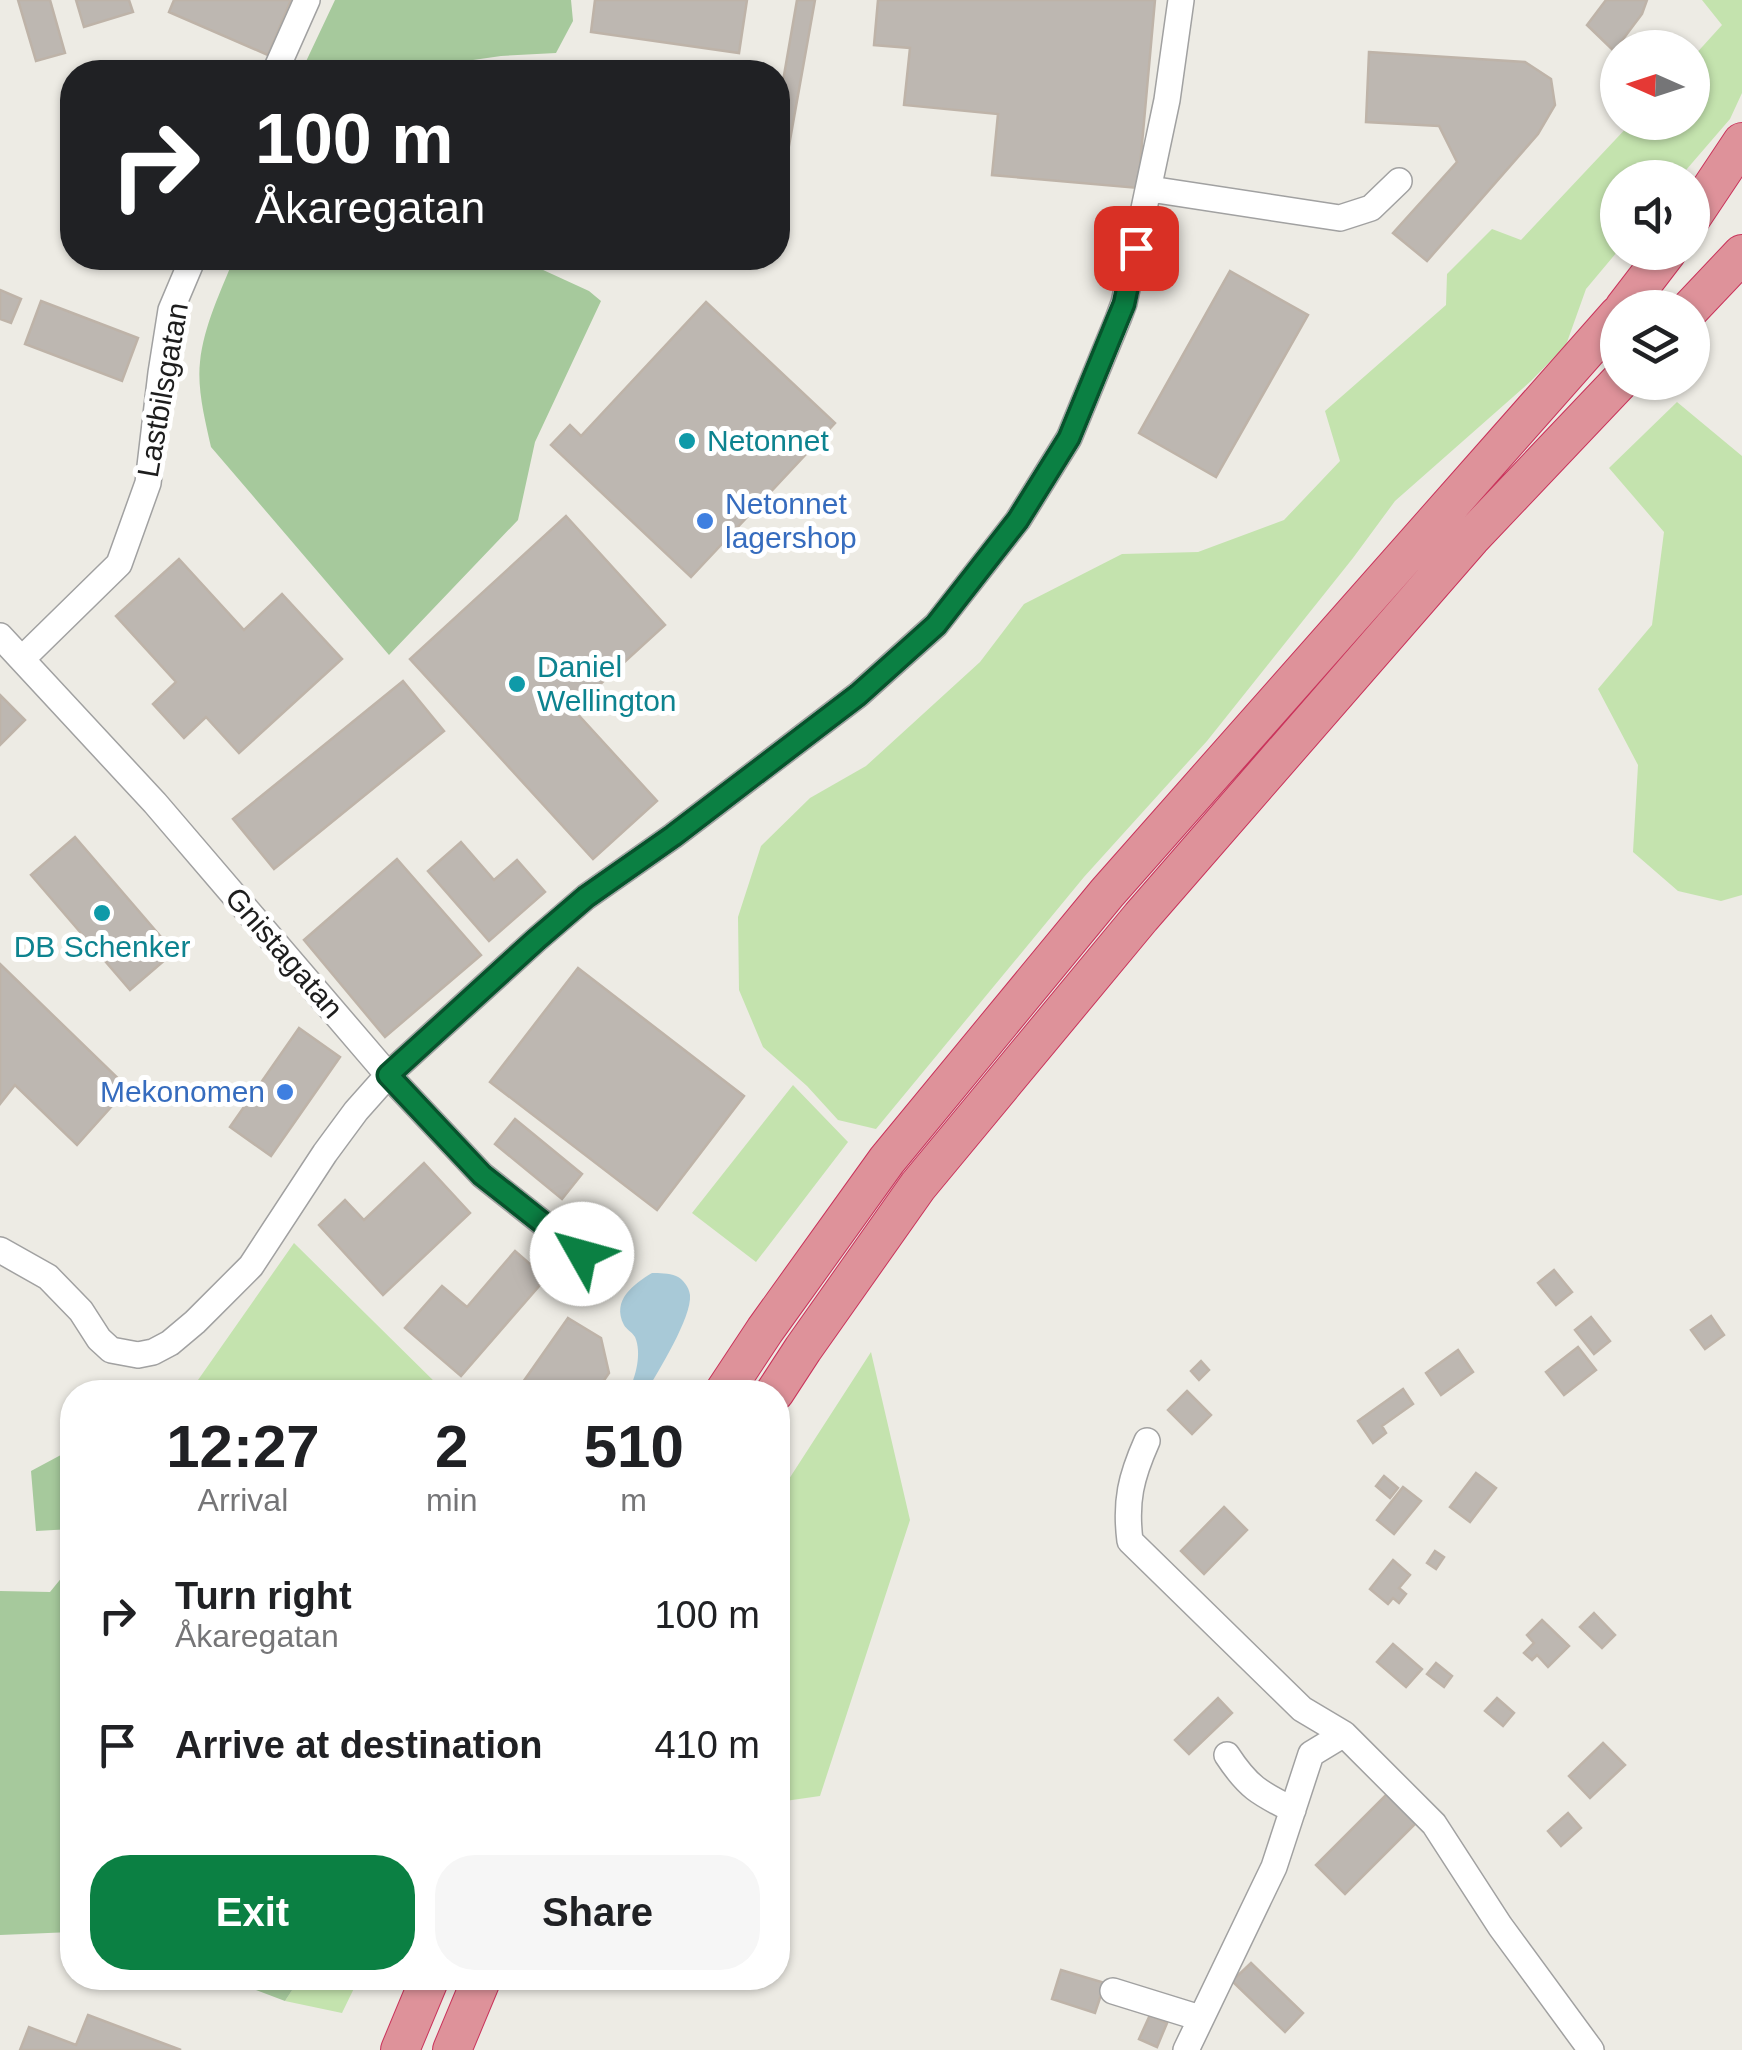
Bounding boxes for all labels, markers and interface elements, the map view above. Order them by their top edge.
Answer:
north arrow [1600,30,1710,140]
map controls [1600,30,1710,400]
icon: right [90,100,220,230]
text: 100 m [255,100,453,178]
button: sound [1600,160,1710,270]
text: Åkaregatan [255,182,485,233]
pin [1094,206,1179,291]
icon: arrive [1109,221,1164,276]
button: layers [1600,290,1710,400]
street label: Lastbilsgatan [131,300,194,480]
place label: Netonnet [707,424,829,457]
marker: Netonnet [676,430,698,452]
place label: Netonnet lagershop [725,487,857,554]
marker: Netonnet lagershop [694,510,716,532]
place label: Daniel Wellington [537,650,677,717]
marker: Daniel Wellington [506,673,528,695]
street label: Gnistagatan [219,881,350,1025]
marker: DB Schenker [91,902,113,924]
place label: DB Schenker [14,930,190,963]
place label: Mekonomen [100,1075,265,1108]
marker: Mekonomen [274,1081,296,1103]
position arrow [530,1202,634,1306]
text: 12:27 [166,1413,320,1480]
text: 2 [435,1413,468,1480]
text: 510 [584,1413,684,1480]
text: Arrival [198,1482,288,1518]
text: min [426,1482,477,1518]
text: m [620,1482,647,1518]
text: Turn right [175,1575,352,1617]
icon: right [90,1588,145,1643]
text: 100 m [654,1594,760,1636]
text: Åkaregatan [175,1618,339,1654]
icon: arrive [90,1718,145,1773]
text: Arrive at destination [175,1724,542,1766]
text: 410 m [654,1724,760,1766]
button: Exit [90,1855,415,1970]
button: Share [435,1855,760,1970]

